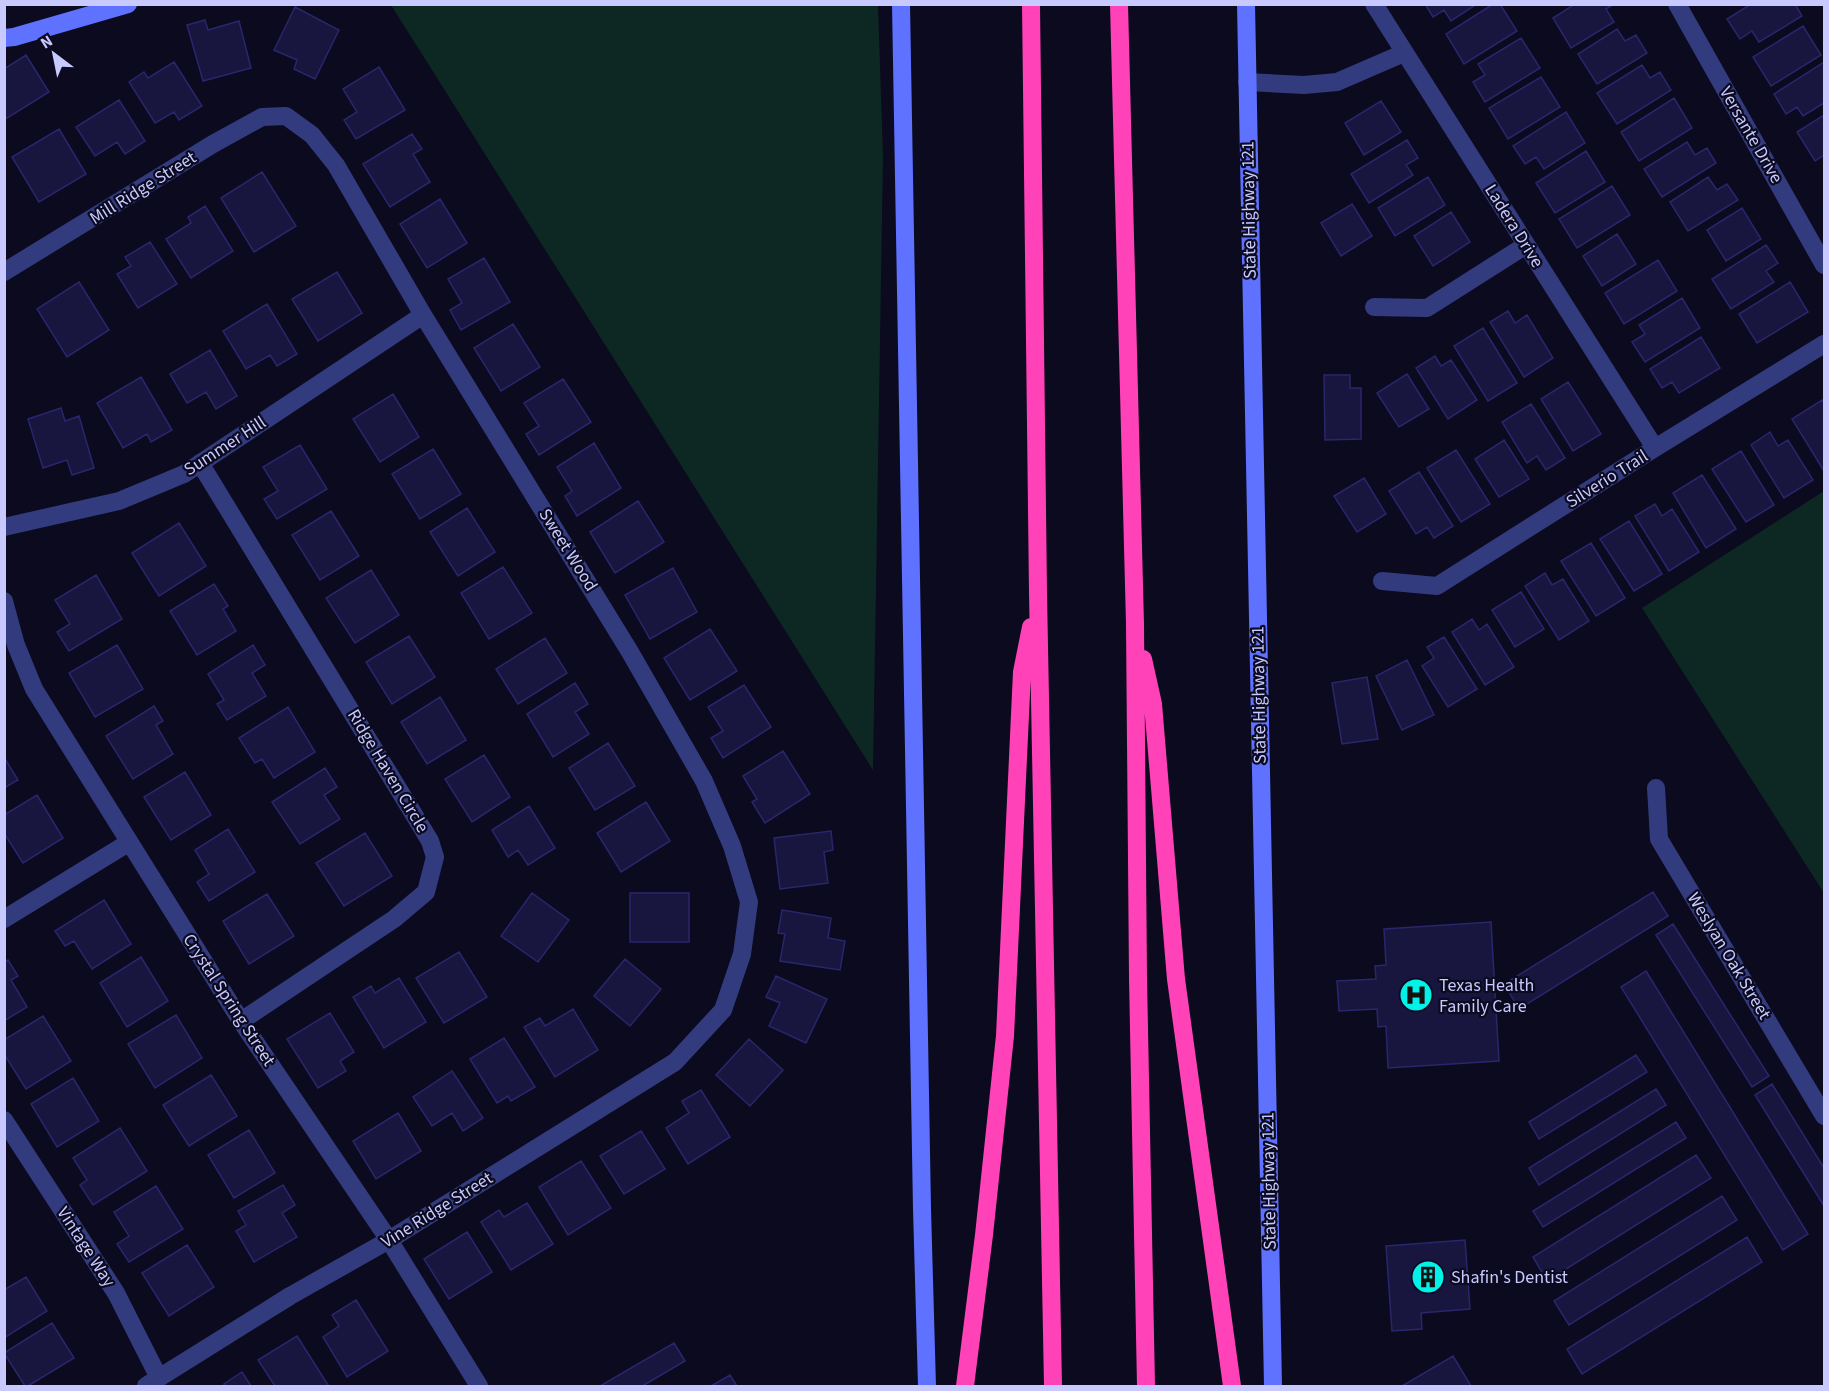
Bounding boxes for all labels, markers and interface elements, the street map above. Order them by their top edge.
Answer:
north arrow [24,24,84,84]
text: N [36,30,57,54]
street label: Versante Drive [1713,82,1789,188]
street label: State Highway 121 [1235,141,1263,279]
street label: Mill Ridge Street [85,145,201,231]
street label: Ladera Drive [1478,179,1550,273]
street label: Summer Hill [179,410,271,482]
street label: Silverio Trail [1561,444,1653,514]
street label: Sweet Wood [533,504,603,596]
street label: State Highway 121 [1245,626,1273,764]
street label: Ridge Haven Circle [341,705,435,838]
street label: Weslyan Oak Street [1681,888,1777,1024]
street label: Crystal Spring Street [177,929,281,1071]
place label: Texas Health Family Care [1439,973,1534,1019]
hospital icon: Texas Health Family Care [1398,977,1434,1013]
street label: State Highway 121 [1255,1112,1283,1250]
street label: Vine Ridge Street [376,1166,498,1254]
street label: Vintage Way [51,1202,122,1292]
building icon: Shafin's Dentist [1410,1259,1446,1295]
place label: Shafin's Dentist [1451,1265,1568,1290]

